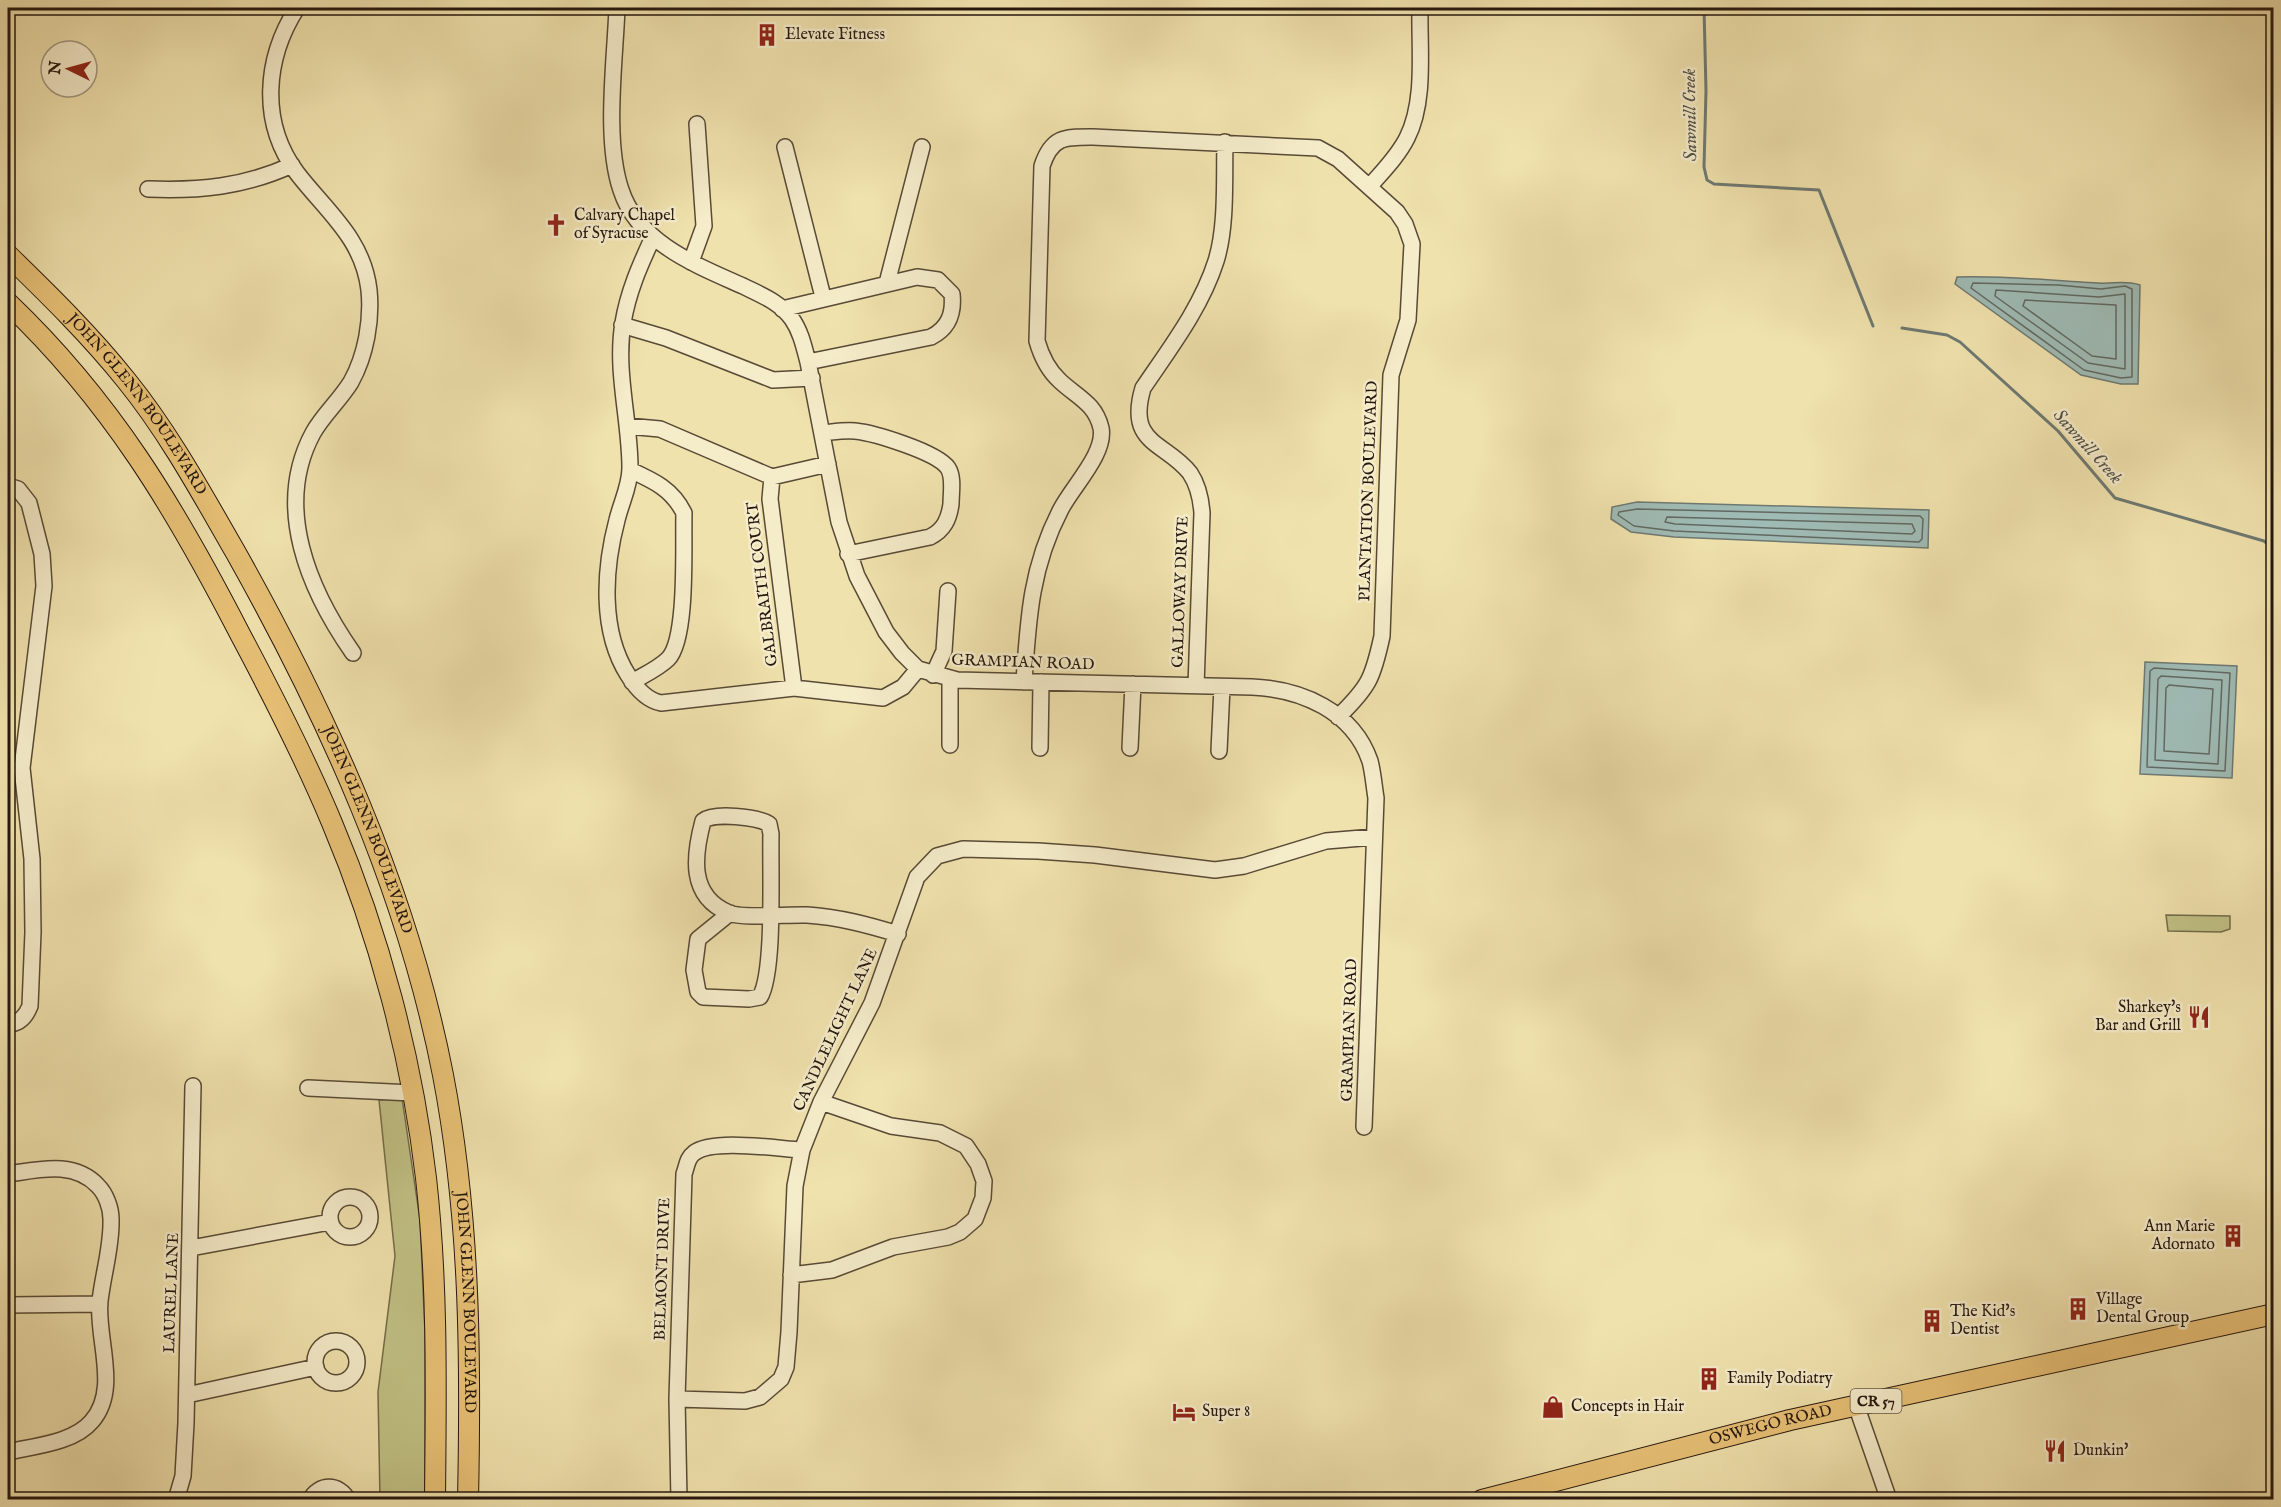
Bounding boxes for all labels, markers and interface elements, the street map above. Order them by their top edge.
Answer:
building icon: Elevate Fitness [754,22,780,48]
place label: Elevate Fitness [785,25,885,45]
north arrow [39,39,99,99]
text: N [45,60,67,77]
water label: Sawmill Creek [1679,68,1703,162]
place label: Calvary Chapel of Syracuse [574,206,676,244]
church icon: Calvary Chapel of Syracuse [543,212,569,238]
street label: JOHN GLENN BOULEVARD [61,308,211,499]
street label: PLANTATION BOULEVARD [1355,380,1383,602]
water label: Sawmill Creek [2047,405,2127,489]
street label: GALBRAITH COURT [743,500,783,667]
street label: GALLOWAY DRIVE [1168,516,1194,668]
street label: GRAMPIAN ROAD [951,651,1095,675]
street label: JOHN GLENN BOULEVARD [316,721,416,937]
street label: CANDLELIGHT LANE [789,945,883,1115]
street label: GRAMPIAN ROAD [1338,958,1362,1102]
place label: Sharkey's Bar and Grill [2095,998,2182,1036]
restaurant icon: Sharkey's Bar and Grill [2186,1004,2212,1030]
street label: JOHN GLENN BOULEVARD [450,1189,479,1413]
street label: BELMONT DRIVE [651,1197,675,1341]
place label: Ann Marie Adornato [2143,1217,2215,1255]
building icon: Ann Marie Adornato [2220,1223,2246,1249]
street label: LAUREL LANE [160,1233,184,1353]
place label: Village Dental Group [2095,1290,2189,1328]
building icon: Village Dental Group [2065,1296,2091,1322]
place label: The Kid's Dentist [1950,1302,2016,1340]
building icon: The Kid's Dentist [1919,1308,1945,1334]
building icon: Family Podiatry [1696,1366,1722,1392]
place label: Family Podiatry [1727,1369,1833,1389]
road number: CR 57 [1850,1389,1902,1413]
shop icon: Concepts in Hair [1540,1394,1566,1420]
place label: Concepts in Hair [1571,1397,1684,1417]
hotel icon: Super 8 [1171,1399,1197,1425]
street label: OSWEGO ROAD [1707,1401,1834,1451]
place label: Super 8 [1202,1402,1250,1422]
restaurant icon: Dunkin' [2042,1438,2068,1464]
place label: Dunkin' [2073,1441,2128,1461]

